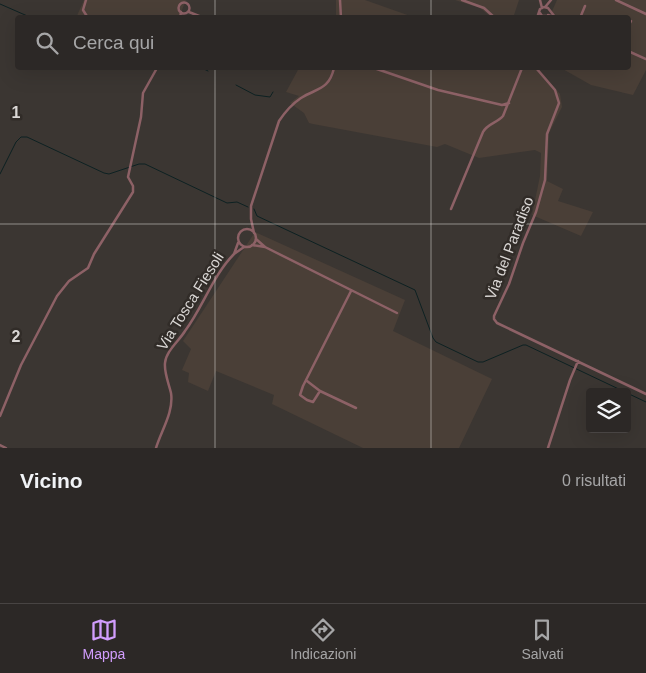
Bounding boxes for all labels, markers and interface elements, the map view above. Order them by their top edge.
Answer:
search box [15,15,631,70]
icon: search [33,29,61,57]
text: Cerca qui [73,32,154,53]
text: 1 [12,104,21,121]
street label: Via del Paradiso [482,194,536,302]
street label: Via Tosca Fiesoli [153,249,227,353]
text: 2 [12,328,21,345]
map controls [586,388,631,433]
button: layers [586,388,631,433]
text: Vicino [20,469,83,492]
text: 0 risultati [562,472,626,489]
tab: Mappa [83,616,125,662]
tab: Indicazioni [290,616,356,662]
tab: Salvati [521,616,564,662]

